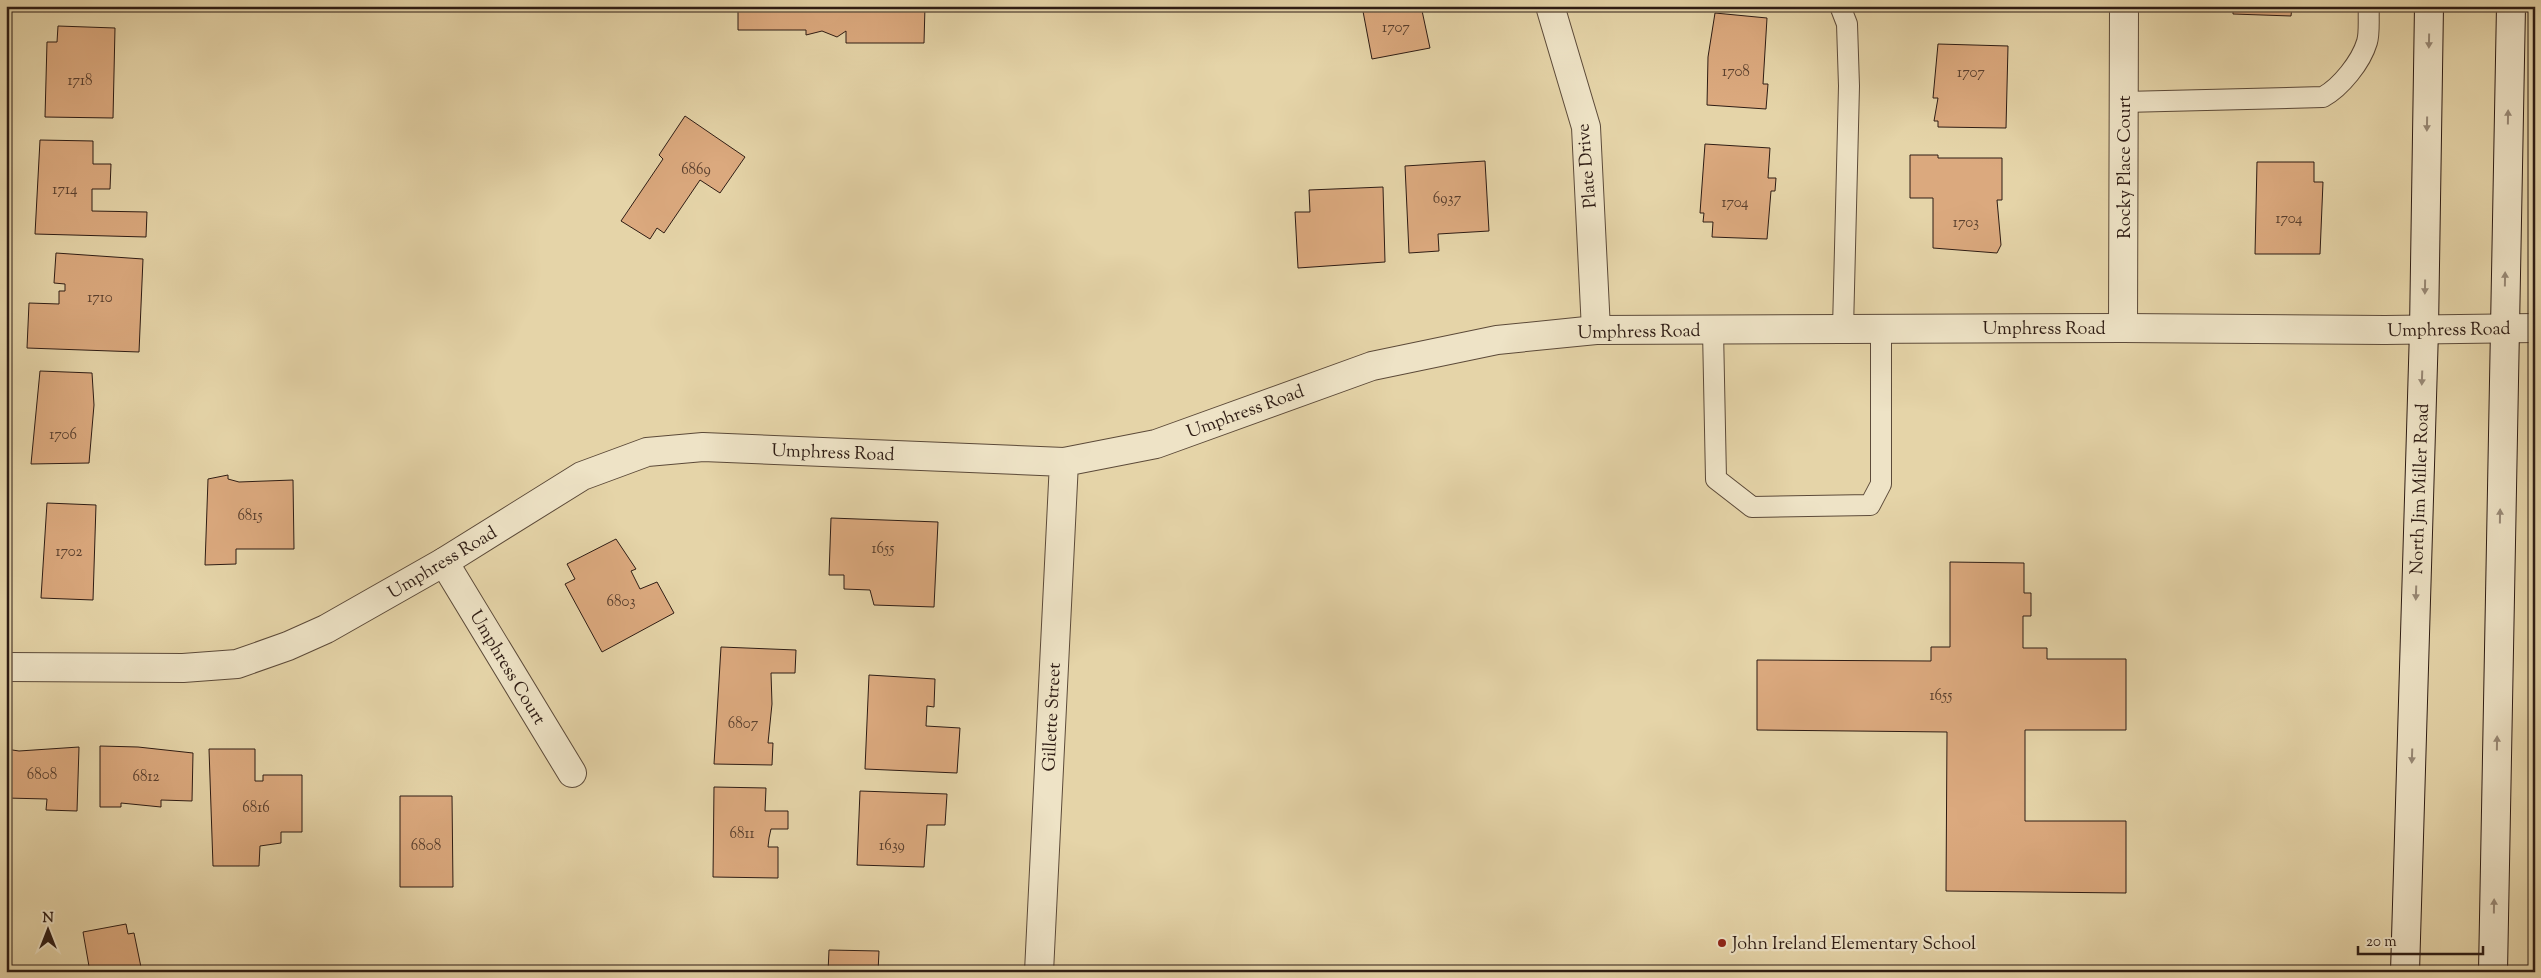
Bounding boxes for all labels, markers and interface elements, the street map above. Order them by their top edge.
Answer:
house number: 1707 [1382,18,1410,39]
one-way arrow [2424,33,2432,49]
house number: 1708 [1722,62,1750,83]
house number: 1707 [1957,63,1985,84]
house number: 1718 [67,71,93,92]
street label: Rocky Place Court [2113,95,2139,239]
one-way arrow [2505,109,2513,125]
one-way arrow [2423,116,2431,132]
street label: Plate Drive [1571,122,1605,209]
house number: 6869 [681,160,711,181]
house number: 1714 [52,180,78,201]
house number: 6937 [1433,189,1462,210]
house number: 1704 [1721,193,1749,214]
house number: 1704 [2275,209,2303,230]
house number: 1703 [1953,213,1979,234]
one-way arrow [2501,271,2509,287]
one-way arrow [2420,279,2428,295]
house number: 1710 [87,288,113,309]
street label: Umphress Road [1982,317,2106,343]
street label: Umphress Road [2387,317,2511,345]
street label: Umphress Road [1577,319,1701,347]
one-way arrow [2418,371,2426,387]
street label: Umphress Road [1183,380,1308,446]
street label: North Jim Miller Road [2405,403,2437,575]
house number: 1706 [49,425,77,446]
street label: Umphress Road [771,439,895,469]
house number: 6815 [237,506,263,527]
one-way arrow [2496,508,2504,524]
street label: Umphress Road [384,521,503,607]
house number: 1655 [872,539,894,560]
house number: 1702 [55,542,83,563]
one-way arrow [2412,585,2420,601]
house number: 6803 [607,592,635,613]
street label: Umphress Court [462,606,551,730]
street label: Gillette Street [1037,662,1069,772]
house number: 1655 [1930,686,1952,707]
house number: 6807 [728,714,759,735]
one-way arrow [2493,735,2501,751]
one-way arrow [2407,748,2415,764]
house number: 6808 [27,765,57,786]
house number: 6812 [132,767,160,788]
house number: 6816 [242,798,270,819]
house number: 6811 [729,824,755,845]
house number: 6808 [411,836,441,857]
house number: 1639 [879,836,905,857]
one-way arrow [2490,897,2498,913]
north arrow [22,906,72,956]
text: N [42,909,54,929]
scale bar [2358,923,2484,955]
place label: John Ireland Elementary School [1731,932,1976,958]
text: 20 m [2366,932,2397,953]
marker: John Ireland Elementary School [1716,937,1728,949]

